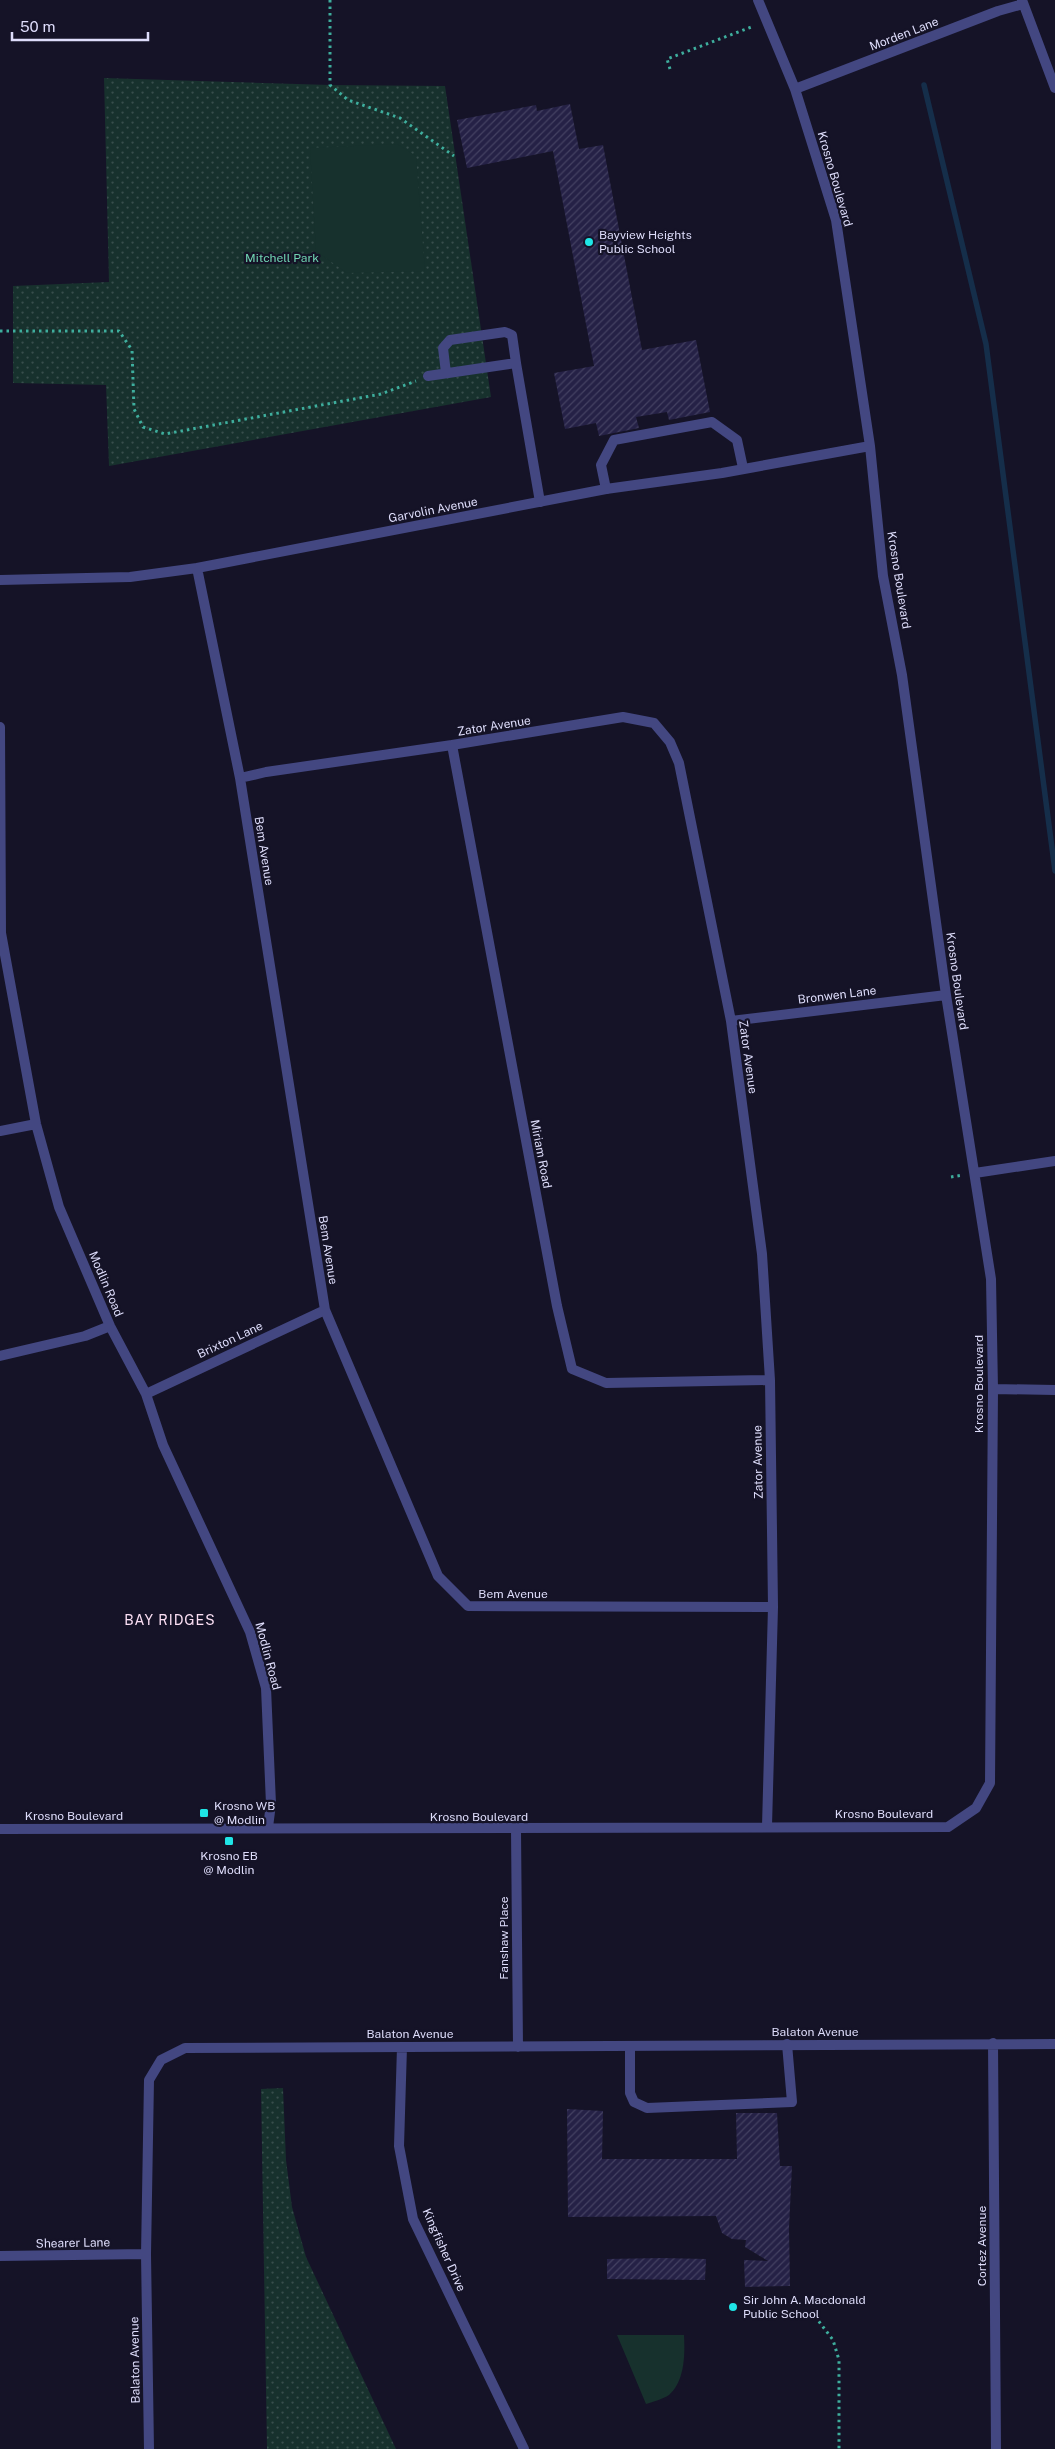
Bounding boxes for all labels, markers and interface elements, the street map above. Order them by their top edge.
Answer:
scale bar [12,10,149,42]
street label: Morden Lane [868,14,941,54]
text: 50 m [20,18,55,35]
street label: Krosno Boulevard [815,130,855,228]
place label: Bayview Heights Public School [599,228,692,256]
marker: Bayview Heights Public School [583,236,595,248]
park label: Mitchell Park [245,251,319,265]
street label: Garvolin Avenue [387,494,479,526]
street label: Krosno Boulevard [884,530,914,630]
street label: Zator Avenue [456,713,532,739]
street label: Bem Avenue [252,816,276,887]
street label: Krosno Boulevard [943,931,971,1031]
street label: Bronwen Lane [797,983,877,1007]
street label: Zator Avenue [736,1019,760,1095]
street label: Miriam Road [527,1118,555,1190]
street label: Bem Avenue [316,1215,340,1286]
street label: Modlin Road [86,1249,126,1319]
street label: Brixton Lane [195,1319,265,1361]
street label: Krosno Boulevard [972,1335,986,1433]
street label: Zator Avenue [750,1425,766,1499]
street label: Bem Avenue [478,1587,548,1601]
district label: BAY RIDGES [124,1612,216,1628]
street label: Modlin Road [252,1621,284,1691]
place label: Krosno WB @ Modlin [214,1799,275,1827]
marker: Krosno WB @ Modlin [198,1807,210,1819]
street label: Krosno Boulevard [835,1807,933,1821]
street label: Krosno Boulevard [25,1809,123,1823]
street label: Krosno Boulevard [430,1810,528,1824]
marker: Krosno EB @ Modlin [223,1835,235,1847]
place label: Krosno EB @ Modlin [200,1849,258,1877]
street label: Fanshaw Place [497,1896,511,1980]
street label: Balaton Avenue [772,2025,859,2039]
street label: Balaton Avenue [367,2027,454,2041]
street label: Cortez Avenue [975,2205,989,2286]
street label: Kingfisher Drive [419,2206,469,2294]
street label: Shearer Lane [36,2235,111,2251]
place label: Sir John A. Macdonald Public School [743,2293,866,2321]
marker: Sir John A. Macdonald Public School [727,2301,739,2313]
street label: Balaton Avenue [127,2316,143,2404]

